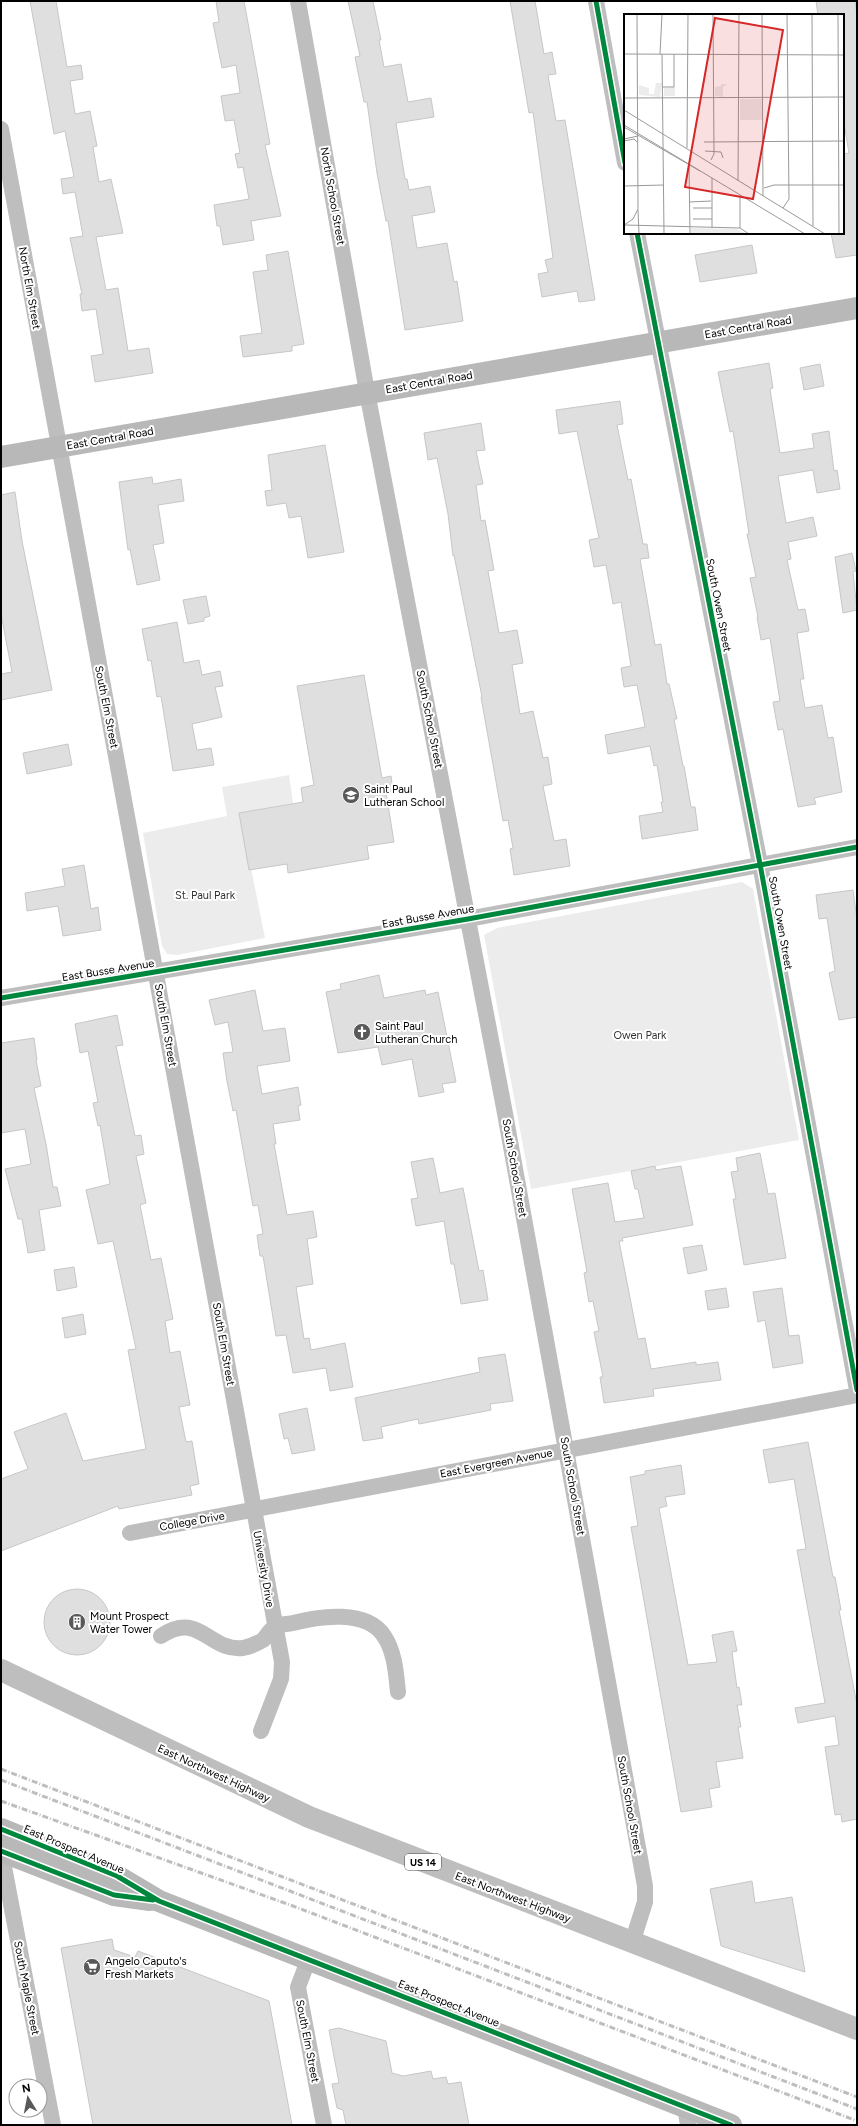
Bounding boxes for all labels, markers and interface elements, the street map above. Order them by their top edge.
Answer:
inset map [624,14,844,234]
street label: North School Street [317,146,348,246]
street label: North Elm Street [16,246,43,330]
street label: East Central Road [704,313,793,342]
street label: East Central Road [385,368,474,397]
street label: East Central Road [66,424,155,453]
street label: South Owen Street [703,557,734,653]
street label: South Elm Street [92,665,121,750]
street label: South School Street [414,669,445,769]
place label: Saint Paul Lutheran School [364,783,444,809]
school or university icon: Saint Paul Lutheran School [341,785,361,805]
street label: South Owen Street [766,875,795,971]
park label: St. Paul Park [175,889,236,902]
street label: East Busse Avenue [381,902,475,931]
street label: East Busse Avenue [61,957,155,984]
street label: South Elm Street [152,983,179,1068]
place label: Saint Paul Lutheran Church [375,1020,457,1046]
church icon: Saint Paul Lutheran Church [352,1022,372,1042]
park label: Owen Park [614,1029,667,1042]
street label: South School Street [499,1118,530,1218]
street label: South Elm Street [210,1302,237,1387]
street label: South School Street [557,1436,588,1536]
street label: East Evergreen Avenue [439,1446,553,1481]
street label: College Drive [159,1509,226,1534]
street label: University Drive [250,1530,277,1608]
place label: Mount Prospect Water Tower [90,1610,169,1636]
building icon: Mount Prospect Water Tower [67,1612,87,1632]
street label: East Northwest Highway [155,1742,272,1805]
street label: South School Street [614,1755,645,1855]
street label: East Prospect Avenue [21,1822,126,1877]
road number: US 14 [405,1854,441,1870]
street label: East Northwest Highway [453,1869,573,1926]
street label: South Maple Street [11,1940,42,2036]
place label: Angelo Caputo's Fresh Markets [105,1955,187,1981]
supermarket icon: Angelo Caputo's Fresh Markets [82,1957,102,1977]
street label: East Prospect Avenue [396,1977,501,2030]
street label: South Elm Street [293,1999,322,2084]
north arrow [8,2078,48,2118]
text: N [21,2082,32,2096]

